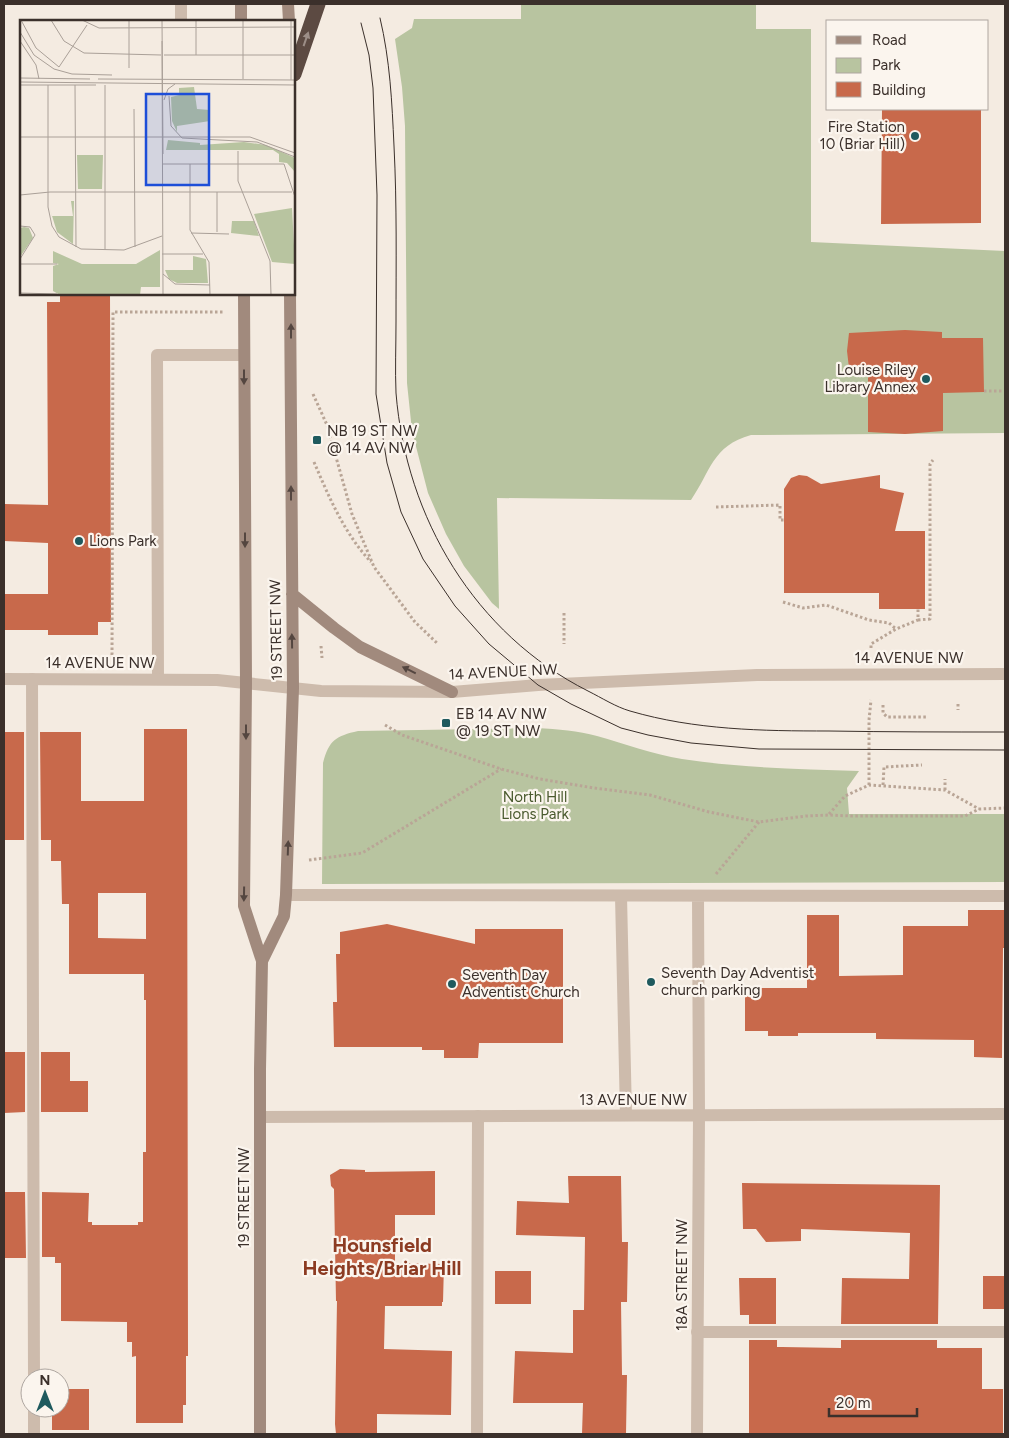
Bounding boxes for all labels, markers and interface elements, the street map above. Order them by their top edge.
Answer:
inset map [20,20,295,295]
legend [826,20,989,110]
one-way arrow [302,31,310,46]
text: Road [872,31,907,49]
text: Park [872,56,901,74]
text: Building [872,81,926,99]
place label: Fire Station 10 (Briar Hill) [819,118,905,153]
marker: Fire Station 10 (Briar Hill) [909,130,921,142]
one-way arrow [287,322,295,338]
place label: Louise Riley Library Annex [824,361,916,396]
one-way arrow [240,370,248,386]
marker: Louise Riley Library Annex [920,373,932,385]
place label: NB 19 ST NW @ 14 AV NW [327,422,418,457]
marker: NB 19 ST NW @ 14 AV NW [311,434,323,446]
one-way arrow [287,485,295,501]
place label: Lions Park [89,532,157,550]
one-way arrow [241,532,249,548]
marker: Lions Park [73,535,85,547]
street label: 19 STREET NW [266,579,286,681]
one-way arrow [288,633,296,649]
street label: 14 AVENUE NW [855,649,964,667]
street label: 14 AVENUE NW [46,654,155,672]
street label: 14 AVENUE NW [448,660,558,684]
one-way arrow [401,666,416,675]
place label: EB 14 AV NW @ 19 ST NW [456,705,547,740]
marker: EB 14 AV NW @ 19 ST NW [440,717,452,729]
one-way arrow [242,724,250,740]
park label: North Hill Lions Park [501,788,570,823]
one-way arrow [284,840,292,856]
one-way arrow [240,886,248,902]
place label: Seventh Day Adventist church parking [661,964,815,999]
place label: Seventh Day Adventist Church [462,966,580,1001]
marker: Seventh Day Adventist church parking [645,976,657,988]
marker: Seventh Day Adventist Church [446,978,458,990]
street label: 13 AVENUE NW [579,1091,687,1109]
street label: 19 STREET NW [235,1147,253,1249]
street label: 18A STREET NW [673,1218,691,1331]
district label: Hounsfield Heights/Briar Hill [303,1233,461,1280]
north arrow [20,1368,70,1418]
text: N [40,1372,50,1389]
scale bar [829,1386,916,1418]
text: 20 m [836,1394,870,1412]

